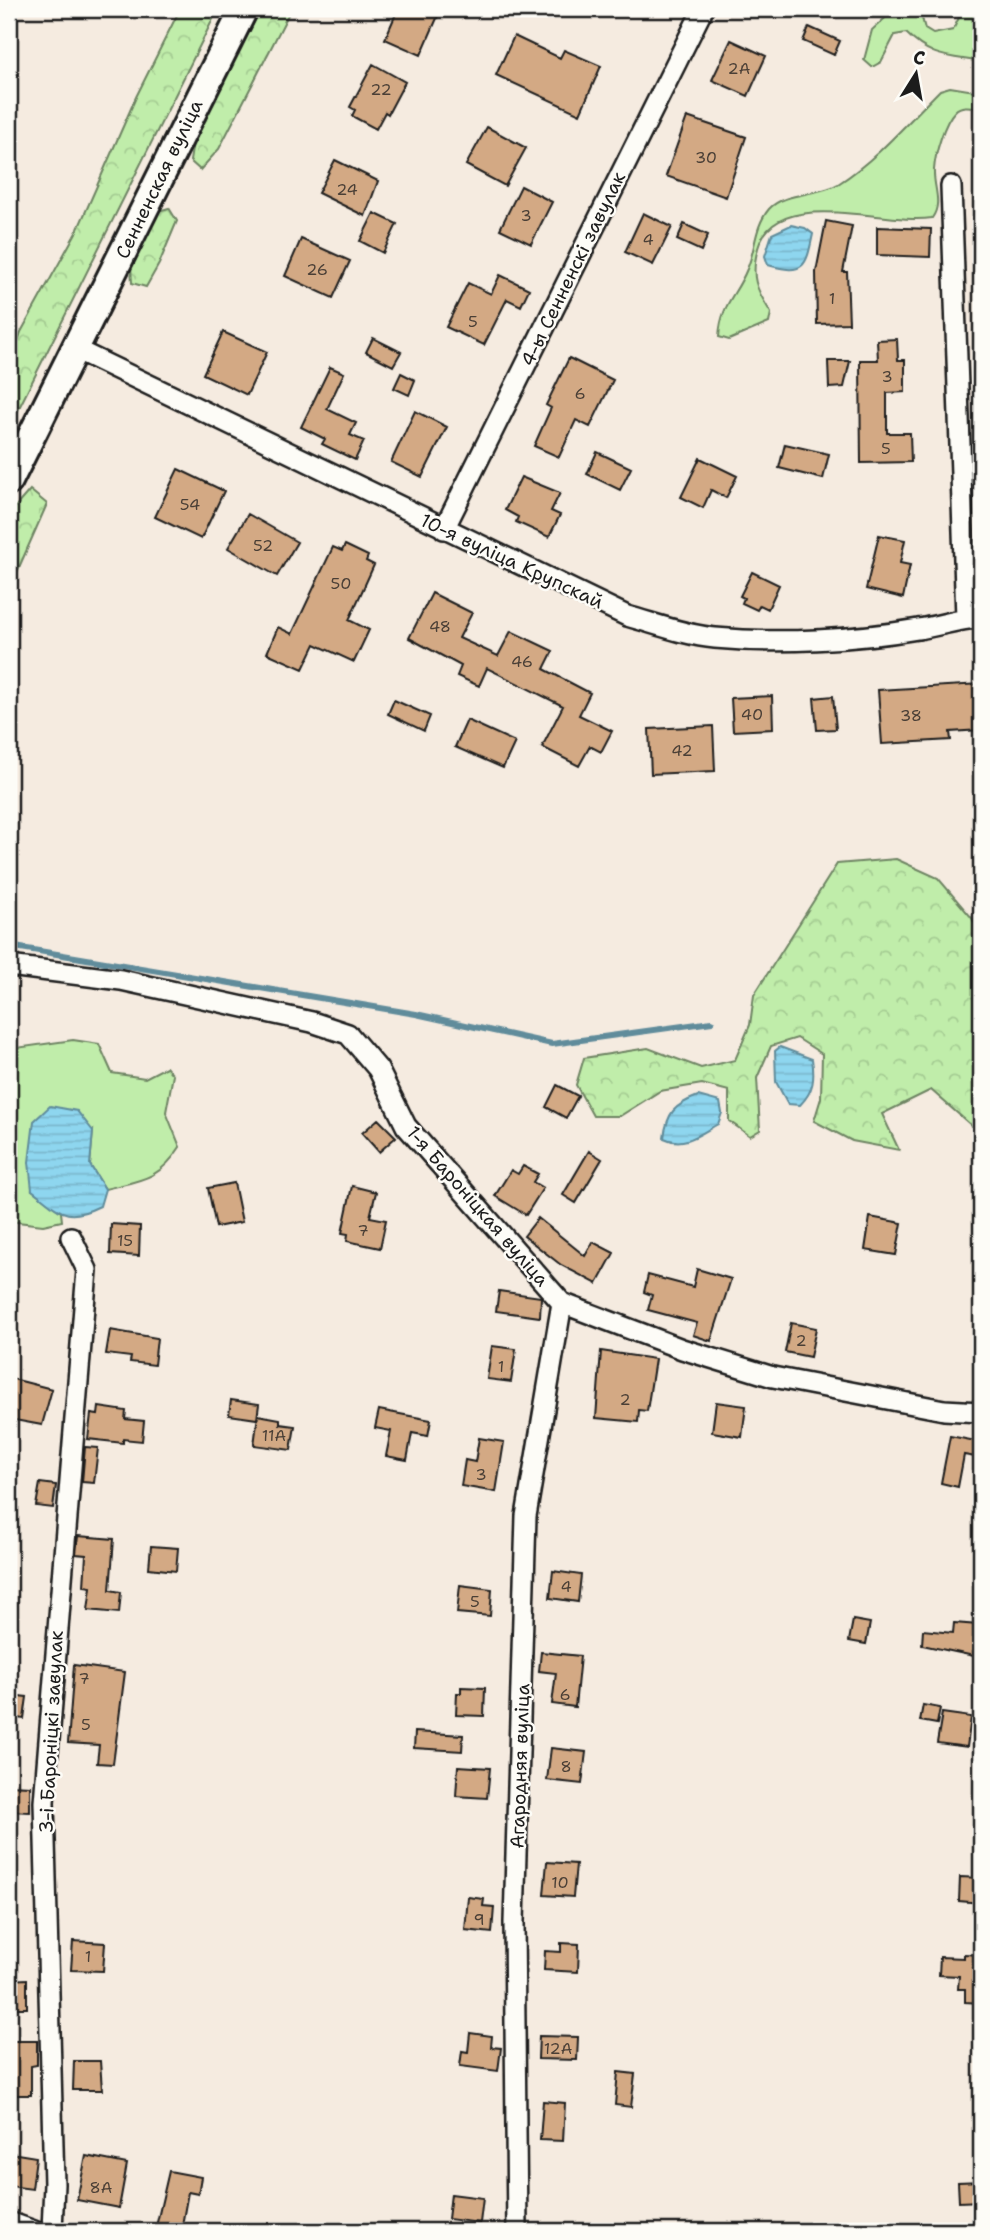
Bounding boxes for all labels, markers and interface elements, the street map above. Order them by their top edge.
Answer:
north arrow [881,38,951,108]
text: С [911,44,927,71]
house number: 2А [728,58,750,79]
house number: 22 [370,79,392,100]
street label: Сенненская вуліца [110,95,208,263]
house number: 30 [695,147,717,168]
street label: 4-ы Сенненскі завулак [515,168,631,370]
house number: 24 [336,179,358,200]
house number: 3 [520,205,532,226]
house number: 4 [642,229,654,250]
house number: 26 [306,259,328,280]
house number: 1 [829,288,835,309]
house number: 5 [468,311,478,332]
house number: 3 [881,366,893,387]
house number: 6 [574,383,586,404]
house number: 5 [881,438,891,459]
house number: 54 [180,494,200,515]
street label: 10-я вуліца Крупскай [417,508,607,614]
house number: 52 [253,535,273,556]
house number: 50 [331,573,351,594]
house number: 48 [429,616,451,637]
house number: 46 [511,651,533,672]
house number: 40 [741,704,763,725]
house number: 38 [900,705,922,726]
house number: 42 [671,740,693,761]
street label: 1-я Бароніцкая вуліца [401,1120,555,1292]
house number: 7 [357,1220,369,1241]
house number: 15 [117,1230,133,1251]
house number: 2 [795,1330,807,1351]
house number: 1 [498,1356,504,1377]
house number: 2 [619,1389,631,1410]
house number: 11А [262,1425,286,1446]
house number: 3 [475,1464,487,1485]
house number: 4 [560,1576,572,1597]
house number: 5 [470,1591,480,1612]
street label: 3-і Бароніцкі завулак [33,1630,69,1834]
house number: 7 [78,1668,90,1689]
street label: Агародняя вуліца [505,1683,535,1849]
house number: 6 [559,1684,571,1705]
house number: 5 [81,1714,91,1735]
house number: 8 [560,1756,572,1777]
house number: 10 [551,1872,569,1893]
house number: 9 [473,1909,485,1930]
house number: 1 [85,1946,91,1967]
house number: 12А [544,2038,572,2059]
house number: 8А [90,2177,112,2198]

